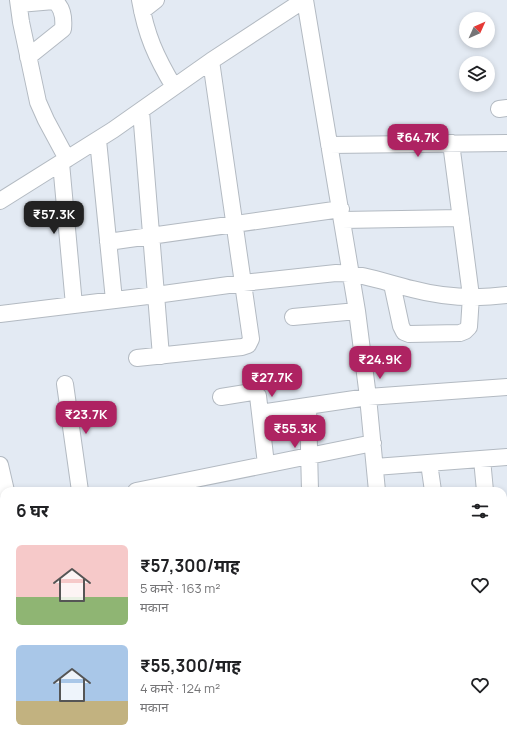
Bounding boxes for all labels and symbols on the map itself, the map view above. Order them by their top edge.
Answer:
north arrow [459,12,495,48]
pin: ₹64.7K [385,124,451,158]
pin: ₹57.3K [21,201,87,235]
pin: ₹24.9K [347,346,413,380]
pin: ₹27.7K [239,364,305,398]
pin: ₹23.7K [53,401,119,435]
pin: ₹55.3K [262,415,328,449]

